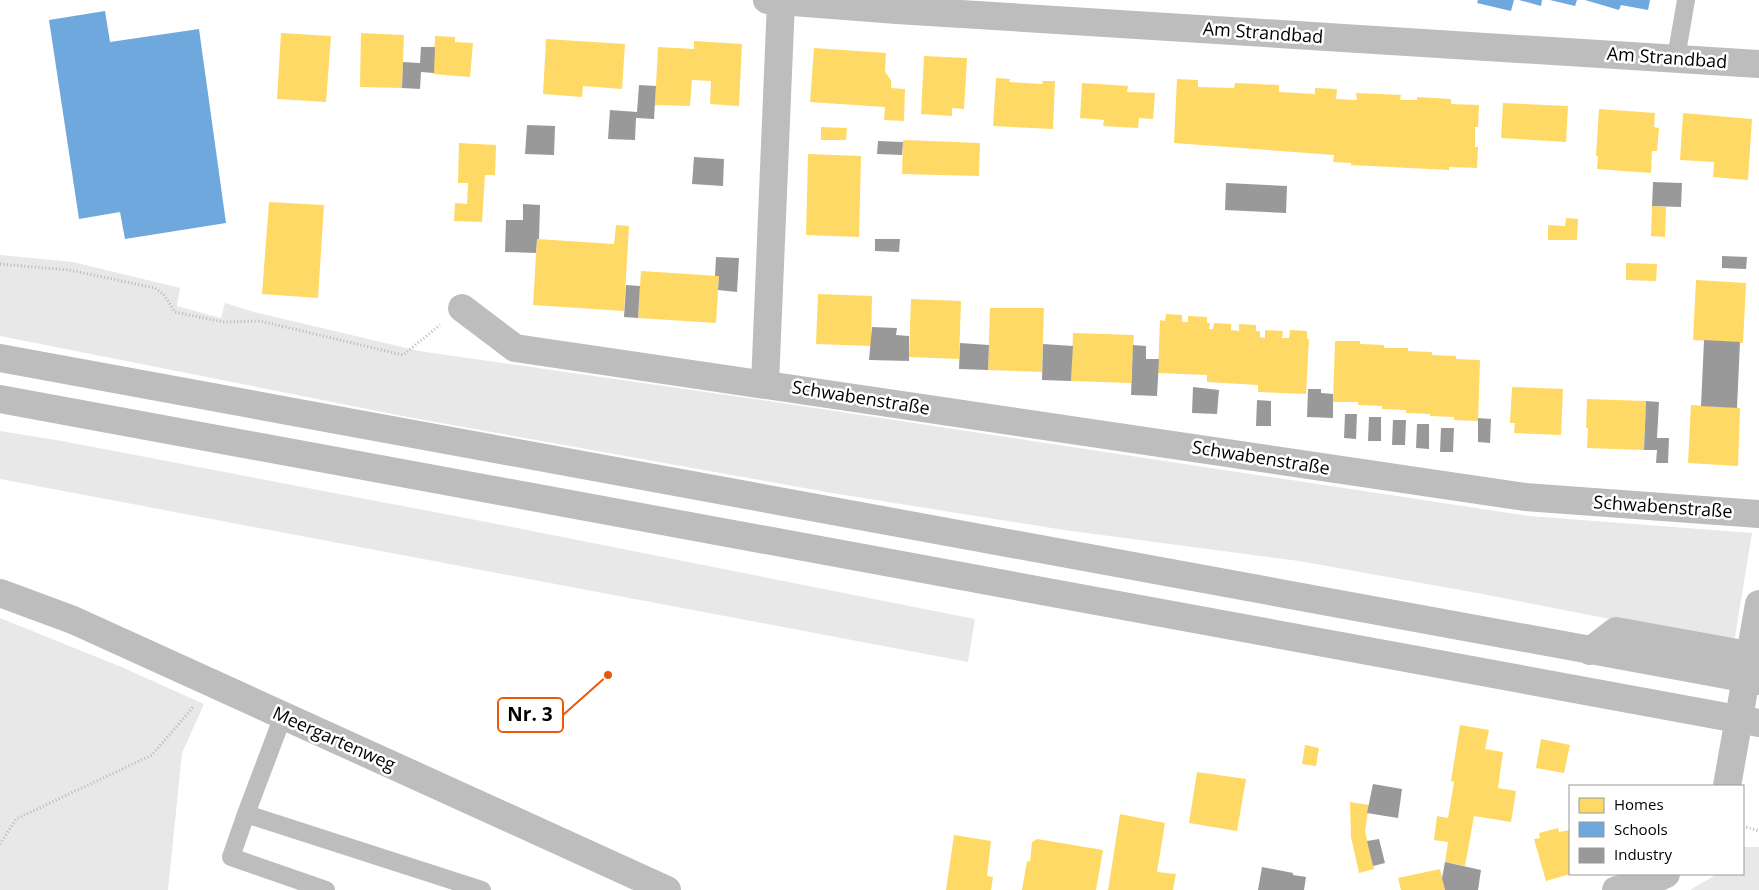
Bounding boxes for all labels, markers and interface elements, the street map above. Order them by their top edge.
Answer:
street label: Am Strandbad [1202,16,1324,48]
street label: Am Strandbad [1606,41,1728,73]
street label: Schwabenstraße [790,374,932,420]
street label: Schwabenstraße [1190,434,1332,480]
street label: Schwabenstraße [1593,489,1733,523]
callout: Nr. 3 [498,698,563,732]
street label: Meergartenweg [269,700,400,776]
text: Nr. 3 [507,701,553,727]
legend [1569,785,1744,875]
text: Homes [1614,794,1664,814]
text: Schools [1614,819,1668,839]
text: Industry [1614,844,1672,864]

